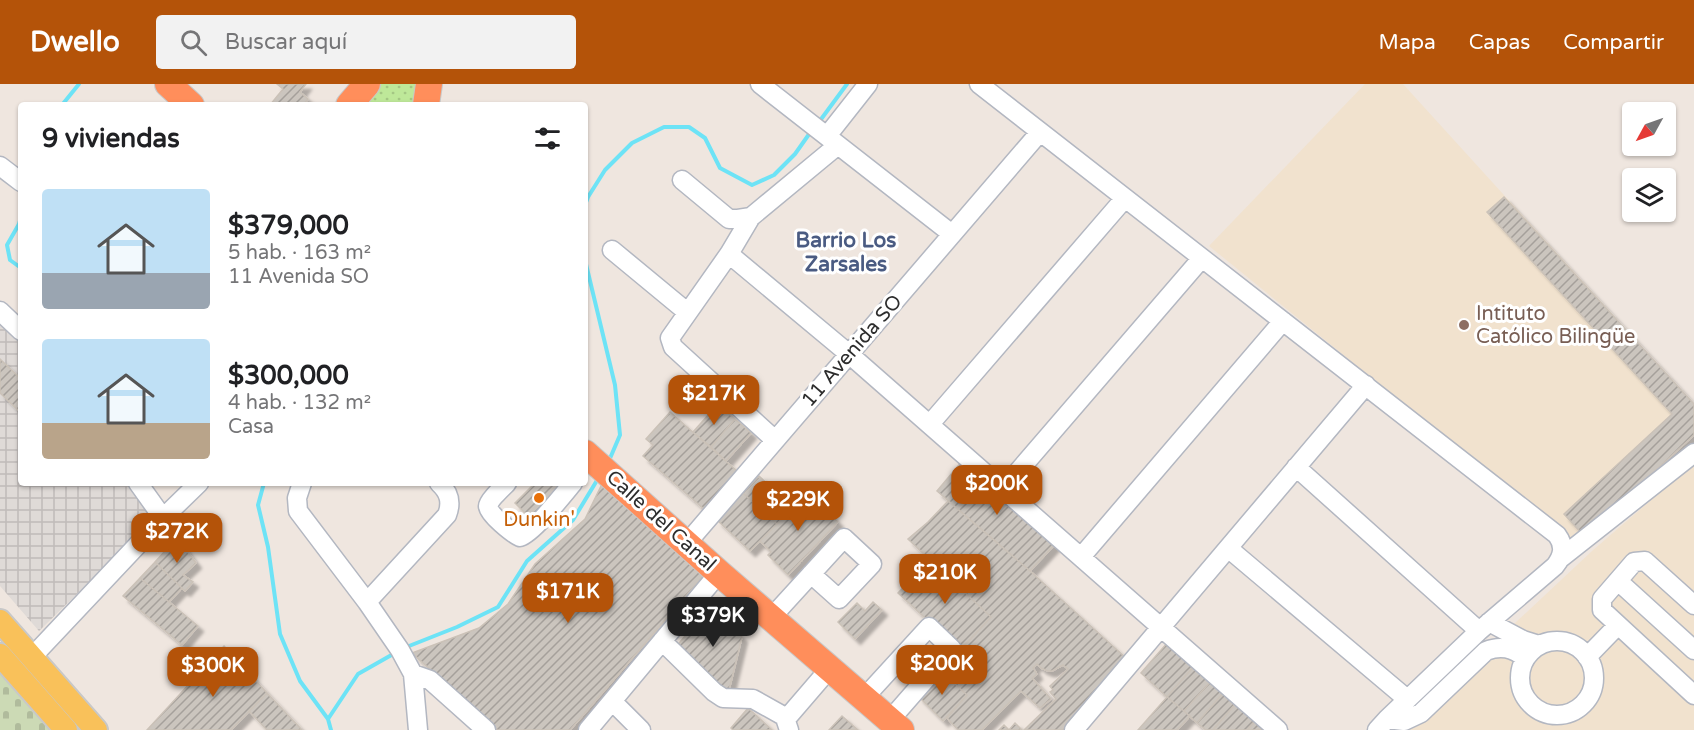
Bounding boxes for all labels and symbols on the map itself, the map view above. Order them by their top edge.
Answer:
north arrow [1622,102,1676,156]
district label: Barrio Los Zarsales [796,228,896,277]
street label: 11 Avenida SO [797,290,907,412]
place label: Intituto Católico Bilingüe [1476,302,1635,349]
marker: Intituto Católico Bilingüe [1457,318,1471,332]
pin: $217K [672,375,756,426]
street label: Calle del Canal [601,465,721,577]
pin: $200K [955,465,1039,516]
pin: $229K [756,481,840,532]
marker: Dunkin' [532,491,546,505]
place label: Dunkin' [503,508,575,532]
pin: $272K [135,513,219,564]
pin: $210K [903,554,987,605]
pin: $171K [526,573,610,624]
pin: $379K [671,597,755,648]
pin: $200K [900,645,984,696]
pin: $300K [171,647,255,698]

